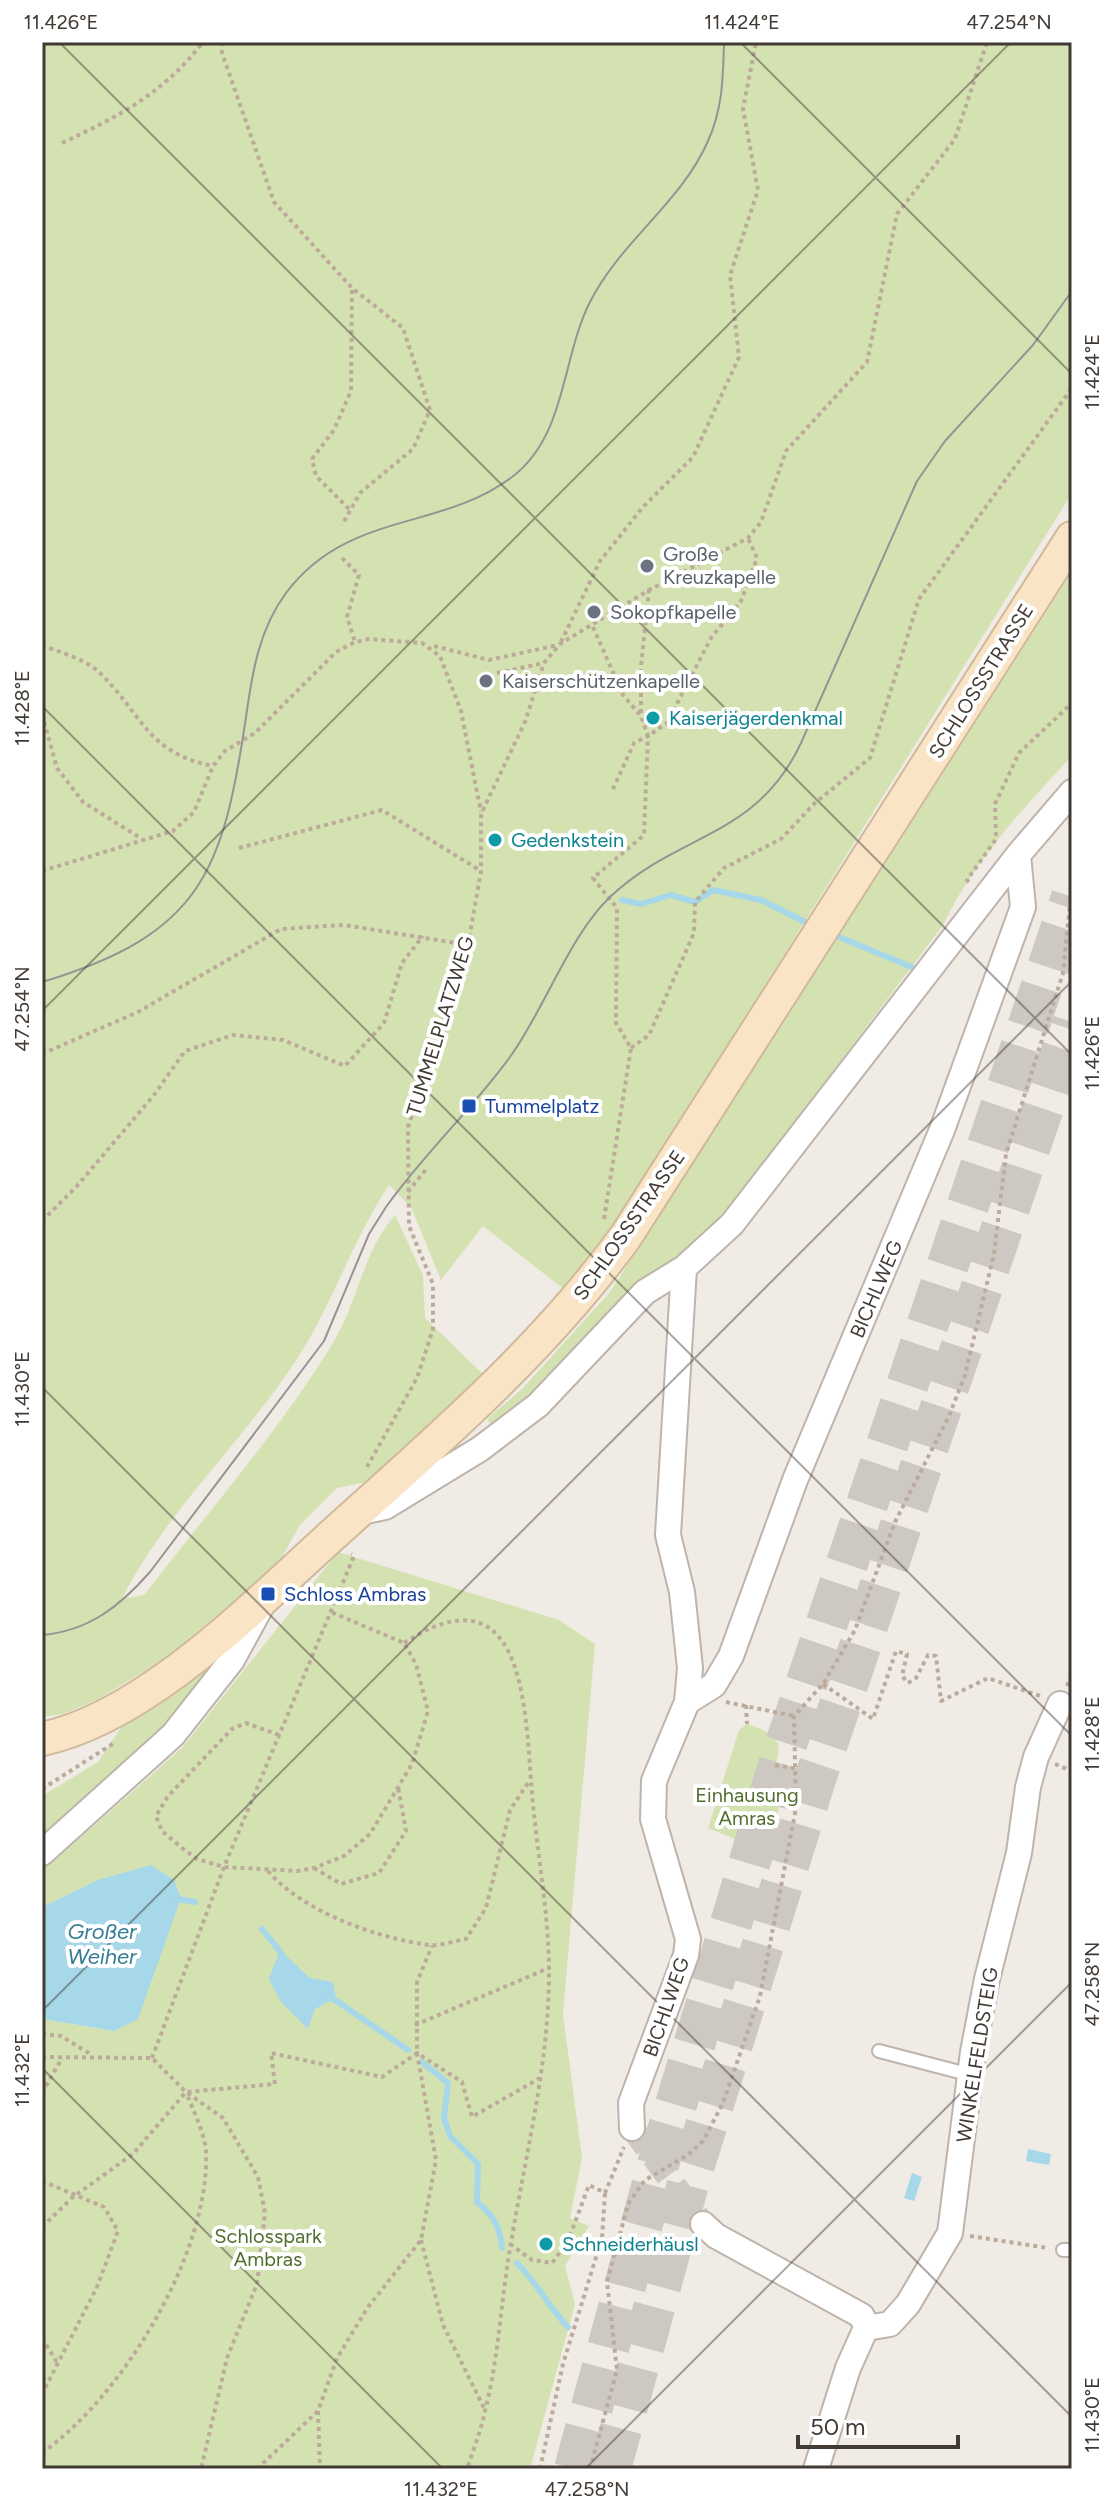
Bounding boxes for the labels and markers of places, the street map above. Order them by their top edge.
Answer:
place label: Große Kreuzkapelle [663,542,776,589]
marker: Große Kreuzkapelle [638,557,656,575]
place label: Sokopfkapelle [610,600,736,624]
marker: Sokopfkapelle [585,603,603,621]
place label: Kaiserschützenkapelle [502,669,700,693]
marker: Kaiserschützenkapelle [477,672,495,690]
place label: Kaiserjägerdenkmal [669,706,843,730]
marker: Kaiserjägerdenkmal [644,709,662,727]
place label: Gedenkstein [511,828,624,852]
marker: Gedenkstein [486,831,504,849]
place label: Tummelplatz [485,1094,599,1118]
marker: Tummelplatz [460,1097,478,1115]
place label: Schloss Ambras [284,1582,426,1606]
marker: Schloss Ambras [259,1585,277,1603]
place label: Schneiderhäusl [562,2232,699,2256]
marker: Schneiderhäusl [537,2235,555,2253]

